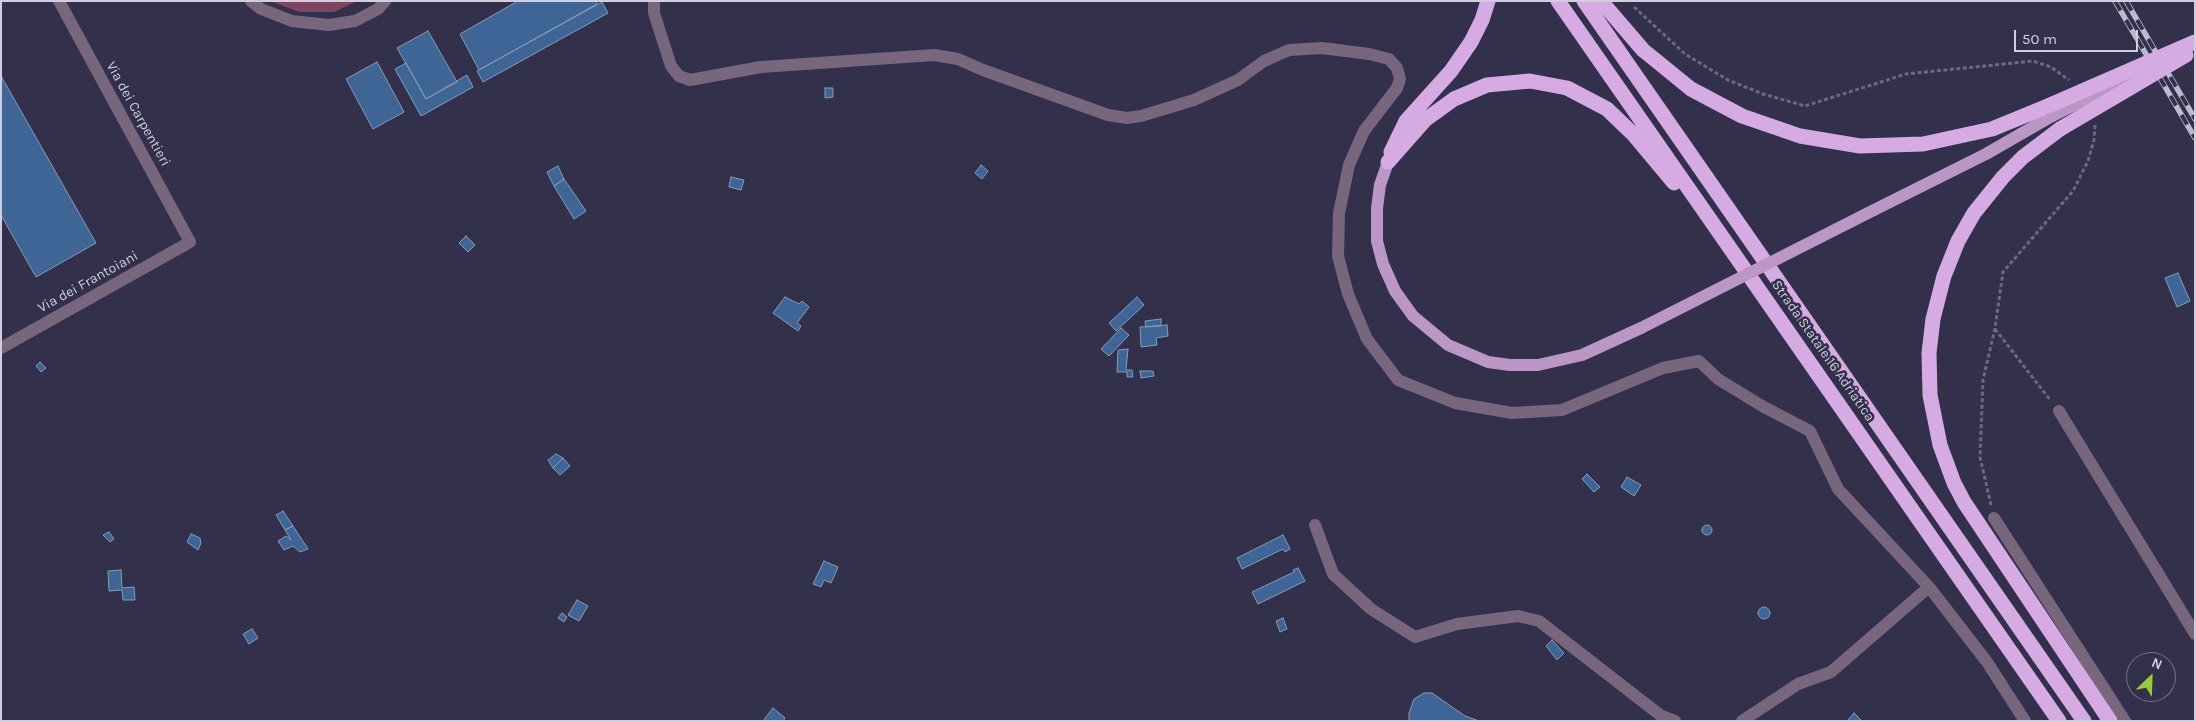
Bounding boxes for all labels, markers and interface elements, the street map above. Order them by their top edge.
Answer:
scale bar [2016,20,2140,52]
text: 50 m [2022,30,2057,48]
street label: Via dei Carpentieri [102,59,174,169]
street label: Via dei Frantoiani [35,247,141,317]
street label: Strada Statale 16 Adriatica [1768,277,1878,425]
north arrow [2126,652,2176,702]
text: N [2149,654,2165,674]

